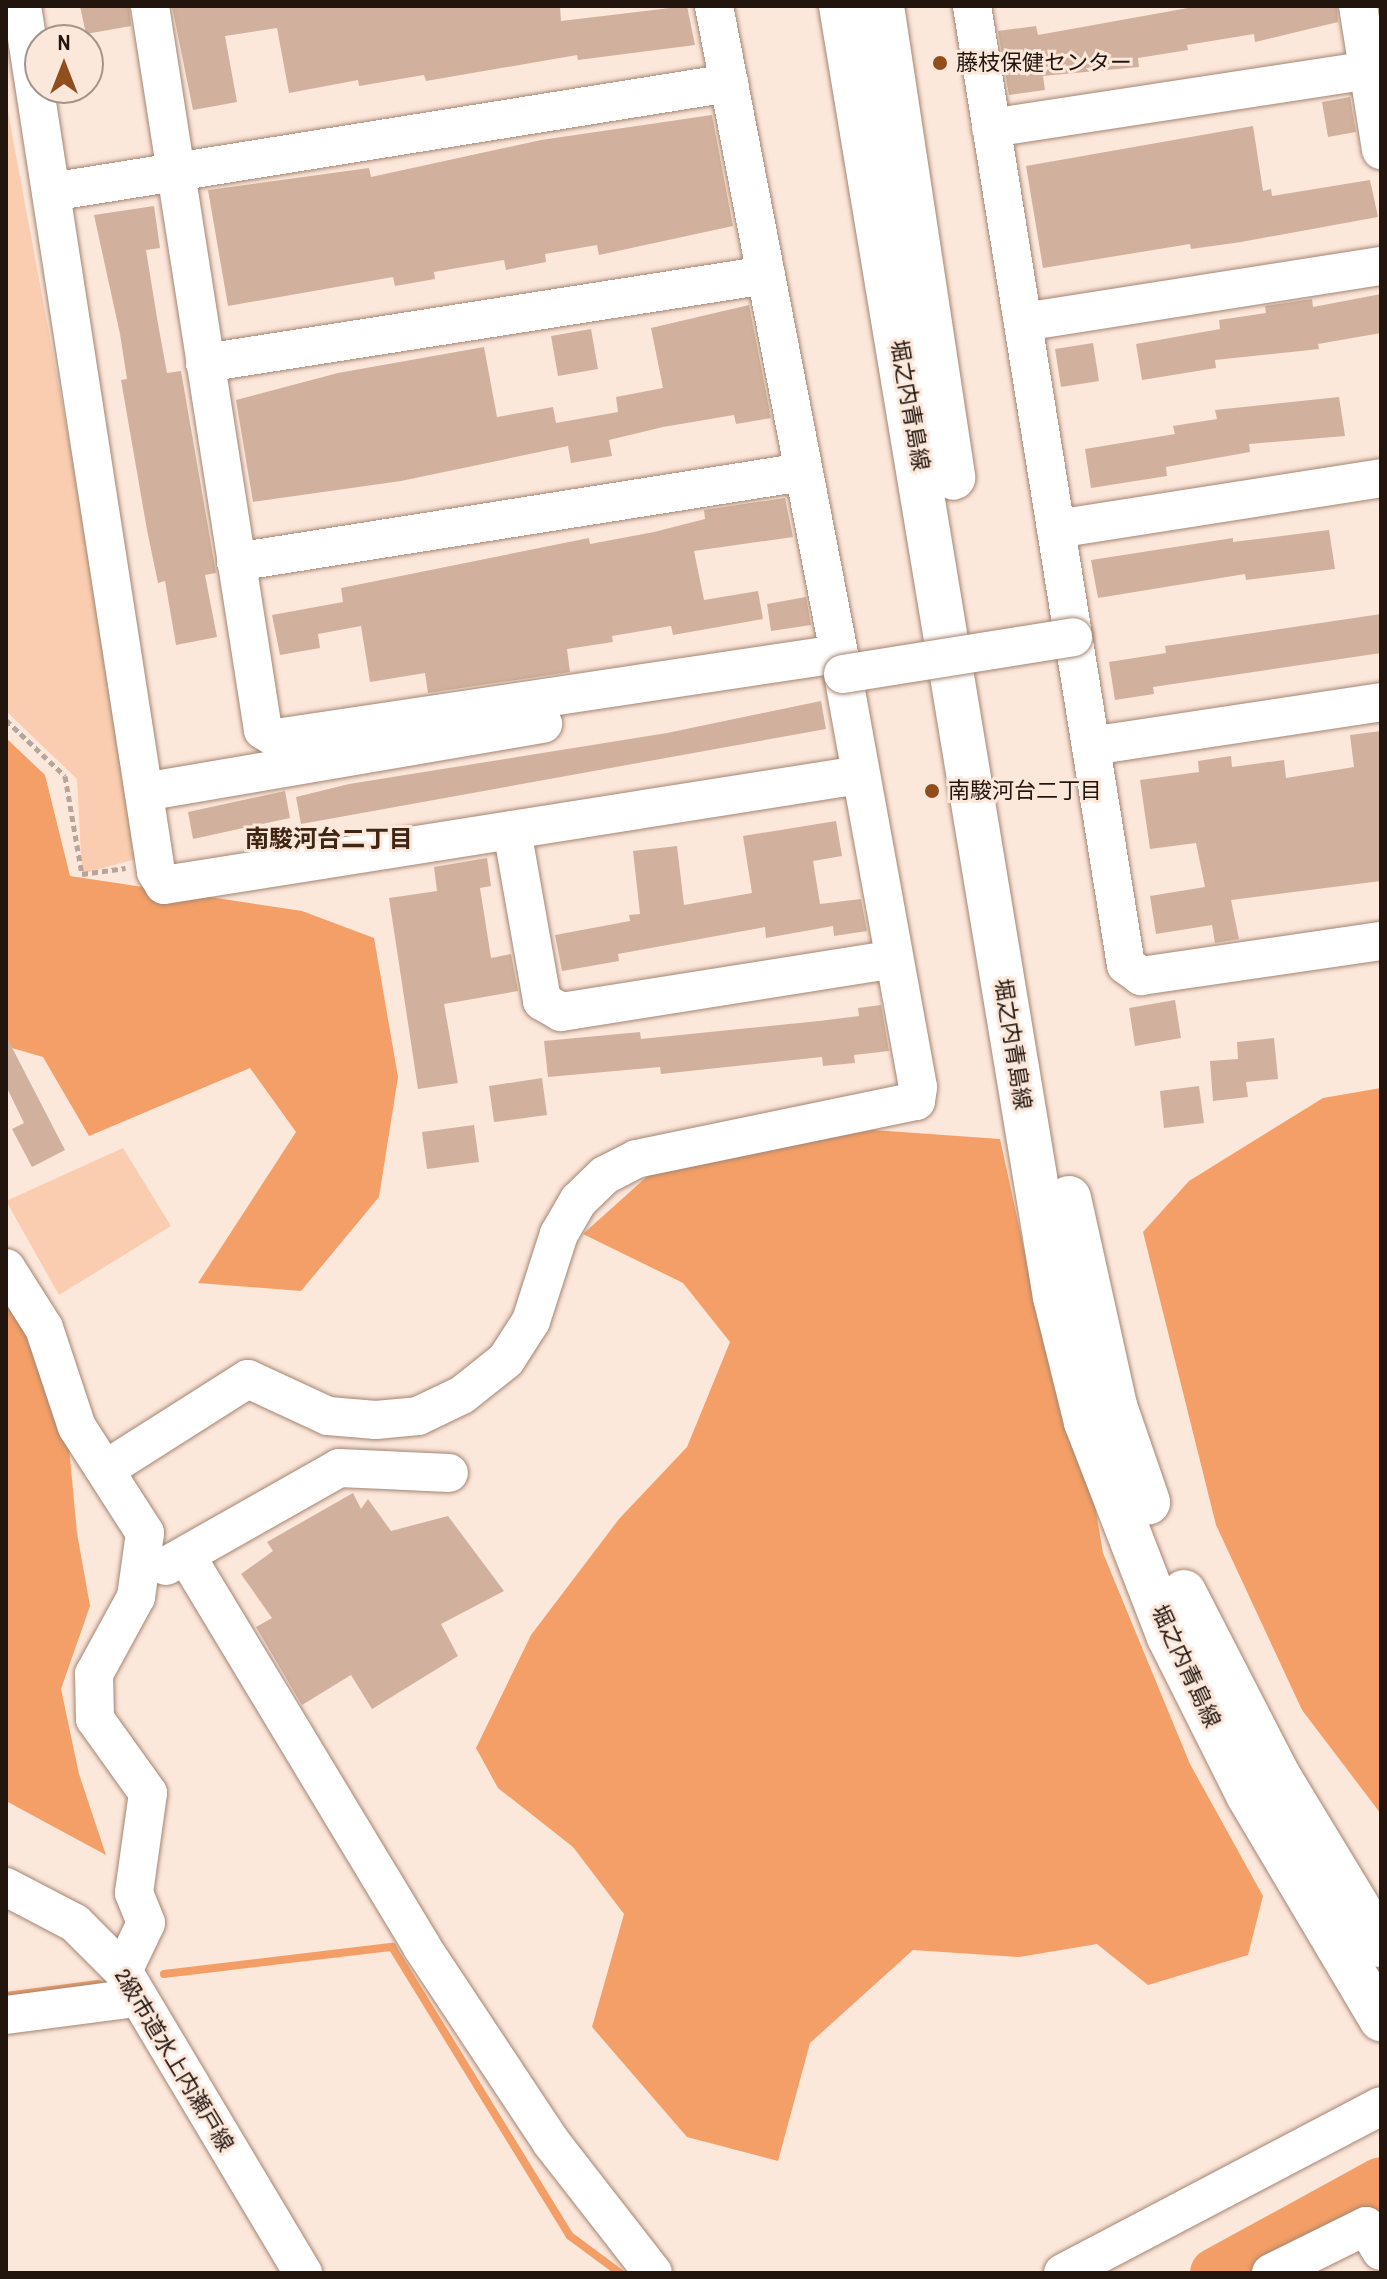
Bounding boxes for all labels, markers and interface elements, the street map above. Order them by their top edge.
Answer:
north arrow [24,24,104,104]
text: N [57,27,71,57]
place label: 藤枝保健センター [956,50,1132,76]
marker: 藤枝保健センター [931,54,949,72]
street label: 堀之内青島線 [886,338,934,472]
place label: 南駿河台二丁目 [948,778,1102,804]
marker: 南駿河台二丁目 [923,782,941,800]
district label: 南駿河台二丁目 [245,825,413,853]
street label: 堀之内青島線 [990,977,1036,1111]
street label: 堀之内青島線 [1146,1601,1226,1731]
street label: 2級市道水上内瀬戸線 [109,1964,239,2156]

